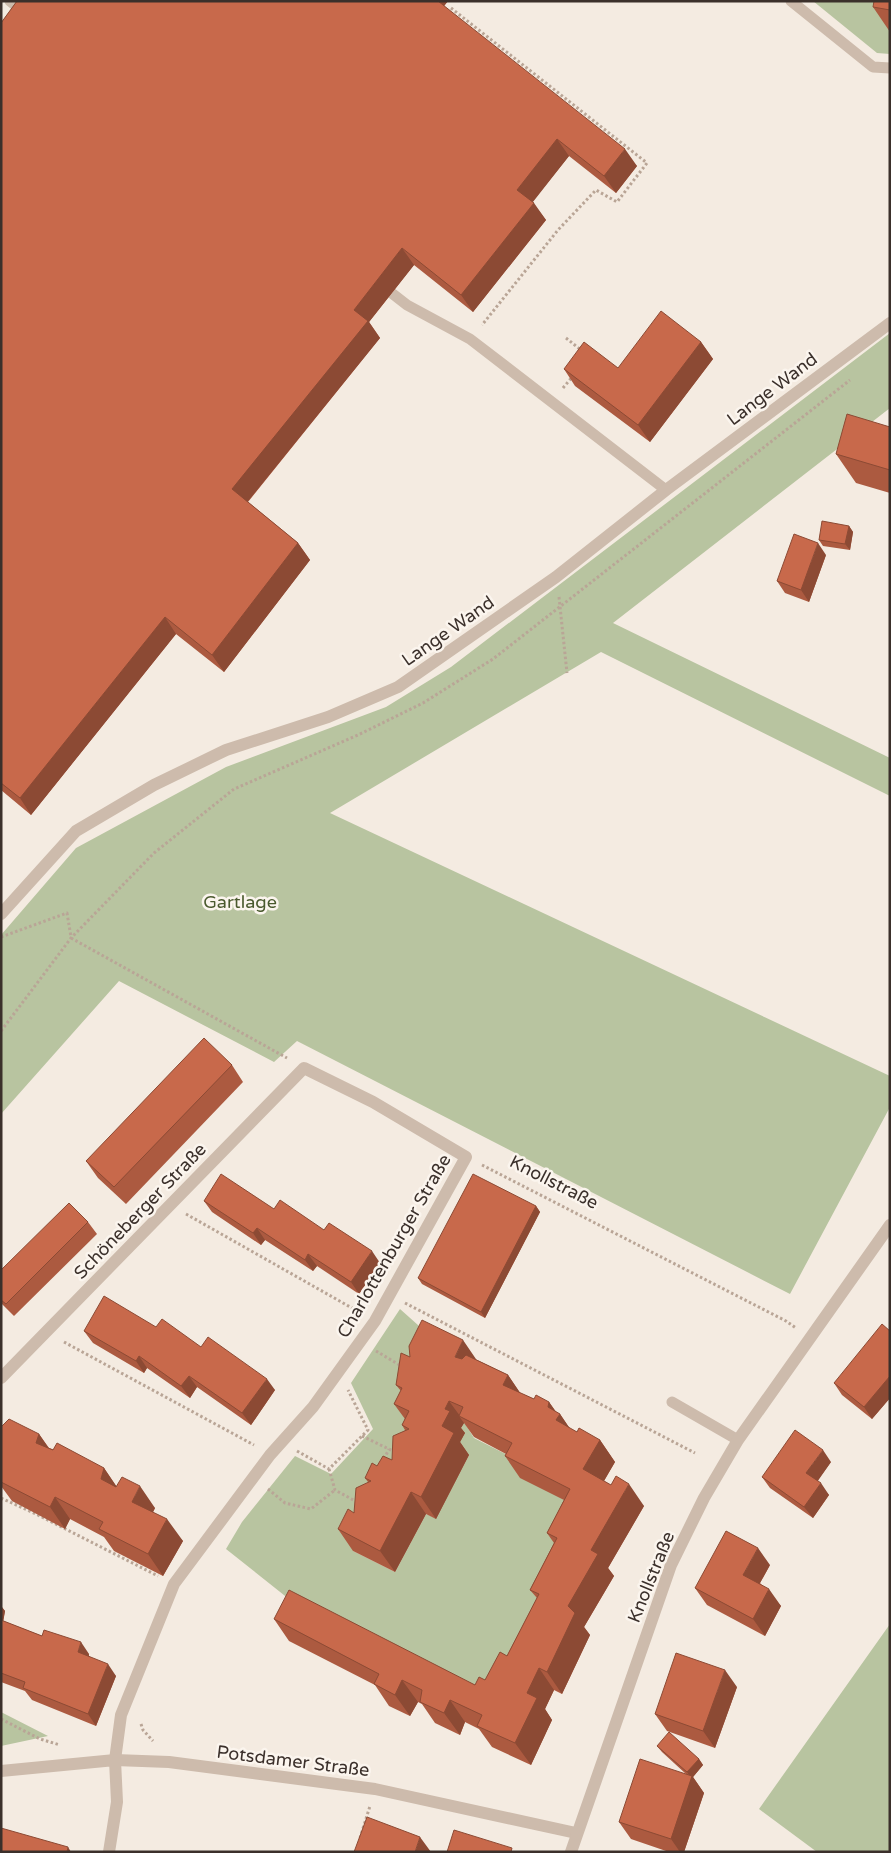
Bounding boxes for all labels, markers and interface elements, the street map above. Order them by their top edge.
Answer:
street label: Lange Wand [722,348,822,430]
street label: Lange Wand [398,591,498,671]
park label: Gartlage [203,891,277,913]
street label: Schöneberger Straße [69,1138,211,1284]
street label: Charlottenburger Straße [332,1150,456,1342]
street label: Knollstraße [506,1150,602,1214]
street label: Knollstraße [623,1528,679,1626]
street label: Potsdamer Straße [215,1741,371,1781]

